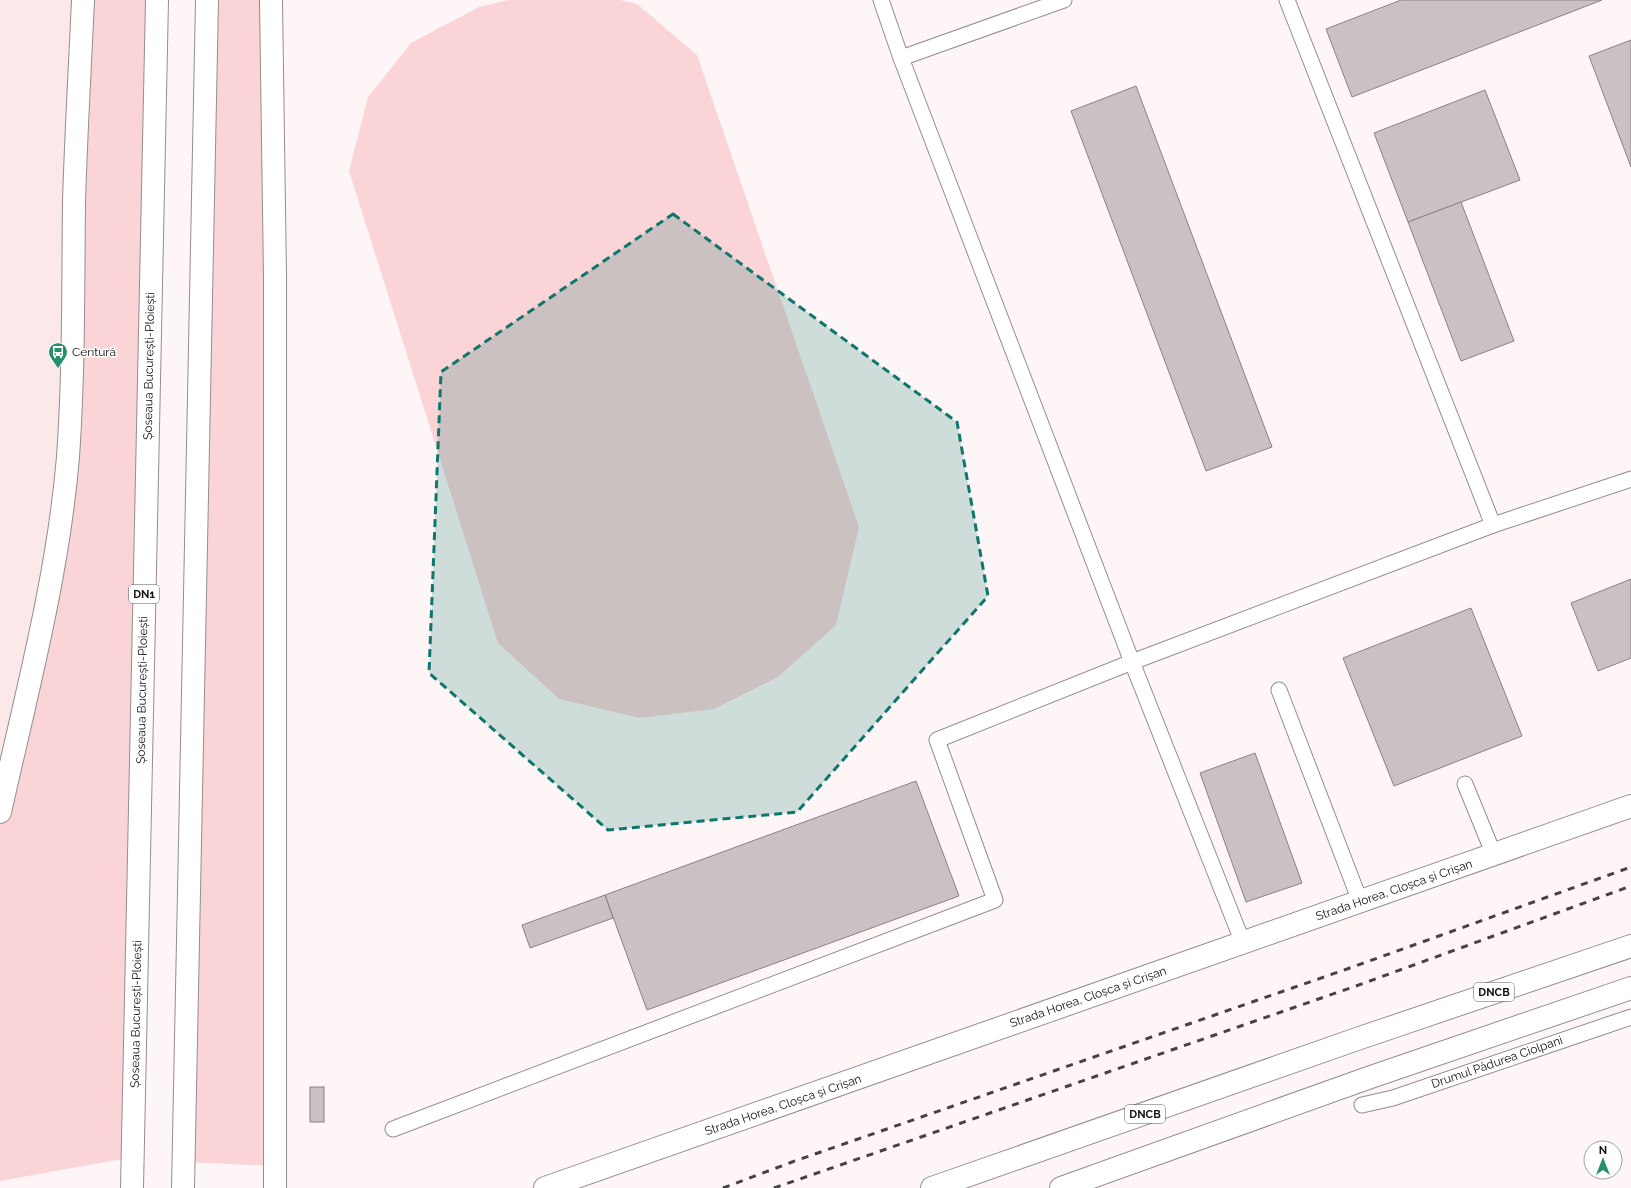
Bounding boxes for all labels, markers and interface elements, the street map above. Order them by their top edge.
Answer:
street label: Șoseaua București-Ploiești [141,292,157,440]
bus stop icon: Centură [47,341,69,369]
place label: Centură [72,345,116,359]
road number: DN1 [129,585,159,603]
street label: Șoseaua București-Ploiești [134,616,150,764]
street label: Strada Horea, Cloșca și Crișan [1314,857,1474,923]
street label: Șoseaua București-Ploiești [128,940,144,1088]
street label: Strada Horea, Cloșca și Crișan [1008,964,1168,1030]
road number: DNCB [1474,983,1514,1001]
street label: Drumul Pădurea Ciolpani [1429,1033,1565,1091]
street label: Strada Horea, Cloșca și Crișan [703,1072,863,1138]
road number: DNCB [1125,1105,1165,1123]
north arrow [1583,1140,1623,1180]
text: N [1599,1144,1607,1157]

